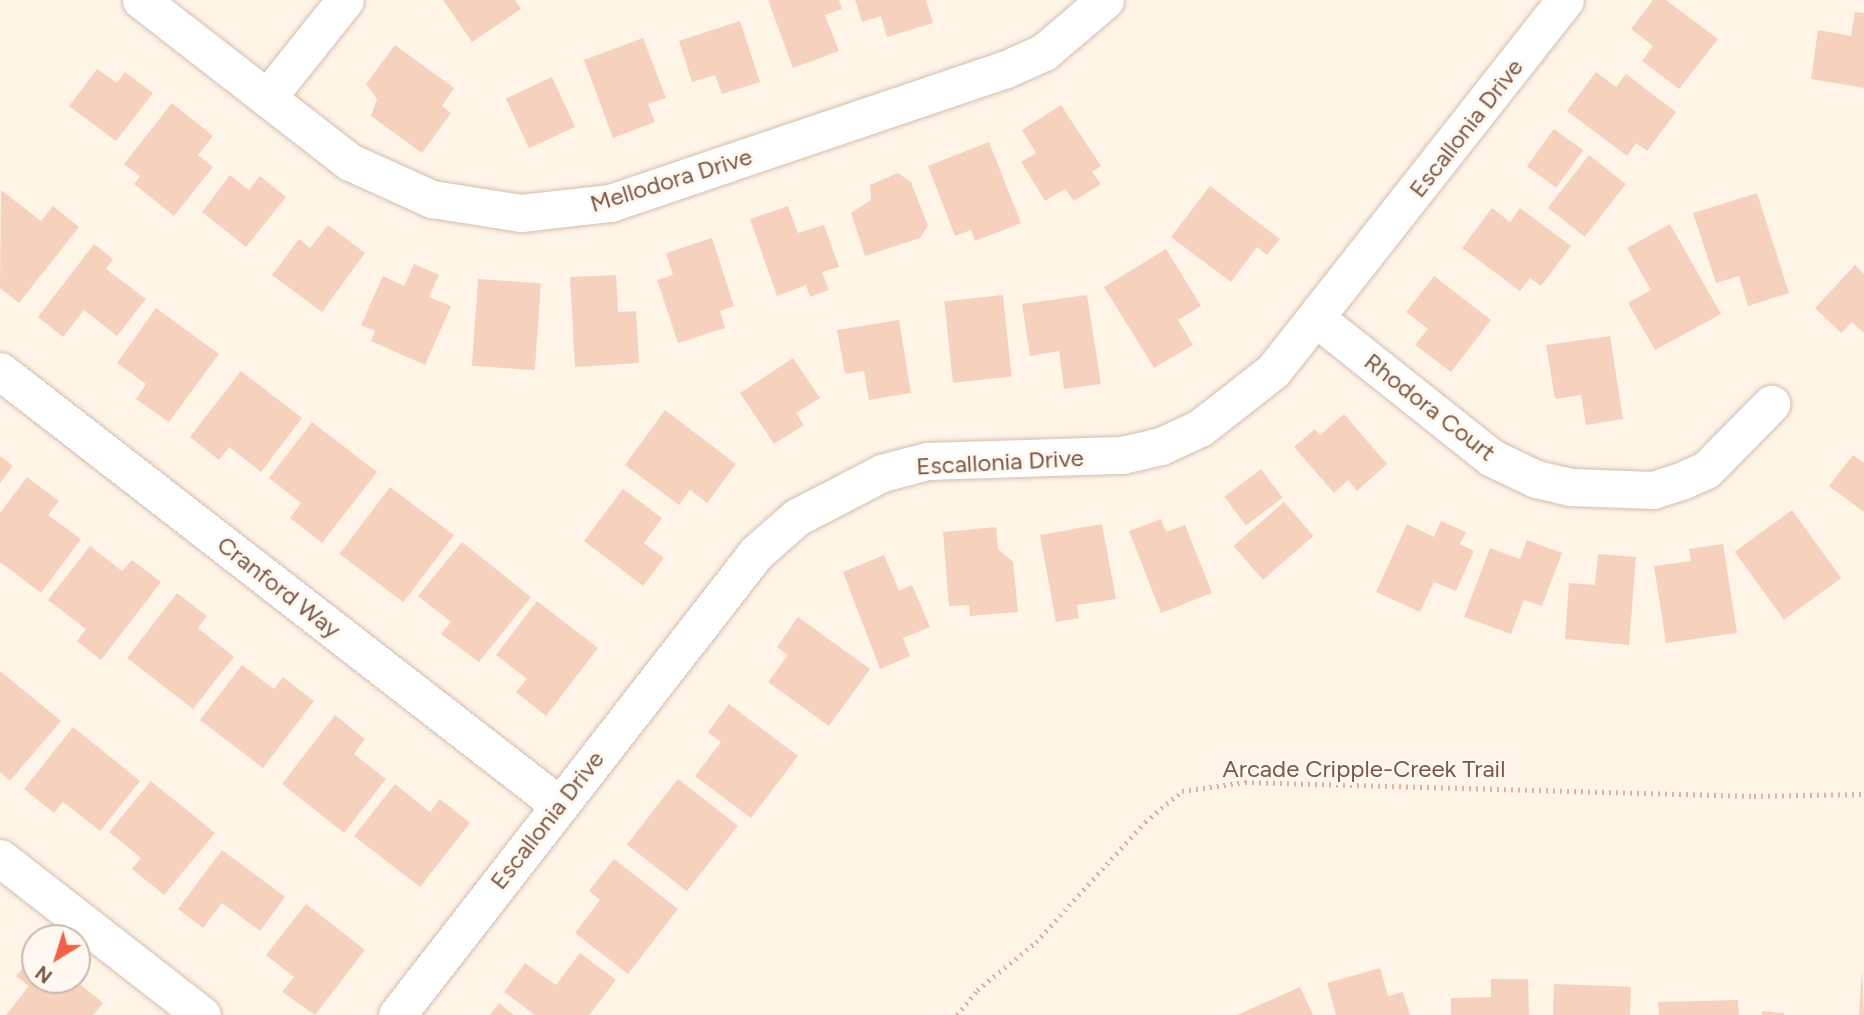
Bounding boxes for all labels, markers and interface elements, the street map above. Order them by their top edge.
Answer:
street label: Escallonia Drive [1403,53,1529,203]
street label: Mellodora Drive [587,142,755,218]
street label: Rhodora Court [1359,347,1501,467]
street label: Escallonia Drive [916,443,1084,481]
street label: Cranford Way [212,530,346,644]
street label: Escallonia Drive [484,745,610,895]
street label: Arcade Cripple-Creek Trail [1223,755,1505,783]
north arrow [21,924,91,994]
text: N [31,961,57,988]

